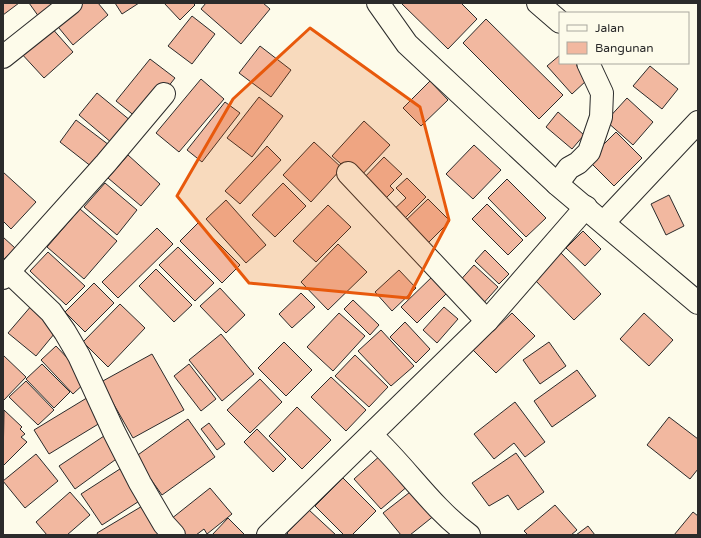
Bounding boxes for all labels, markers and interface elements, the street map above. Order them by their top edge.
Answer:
legend [559,12,689,64]
text: Jalan [595,21,624,35]
text: Bangunan [595,41,654,55]

